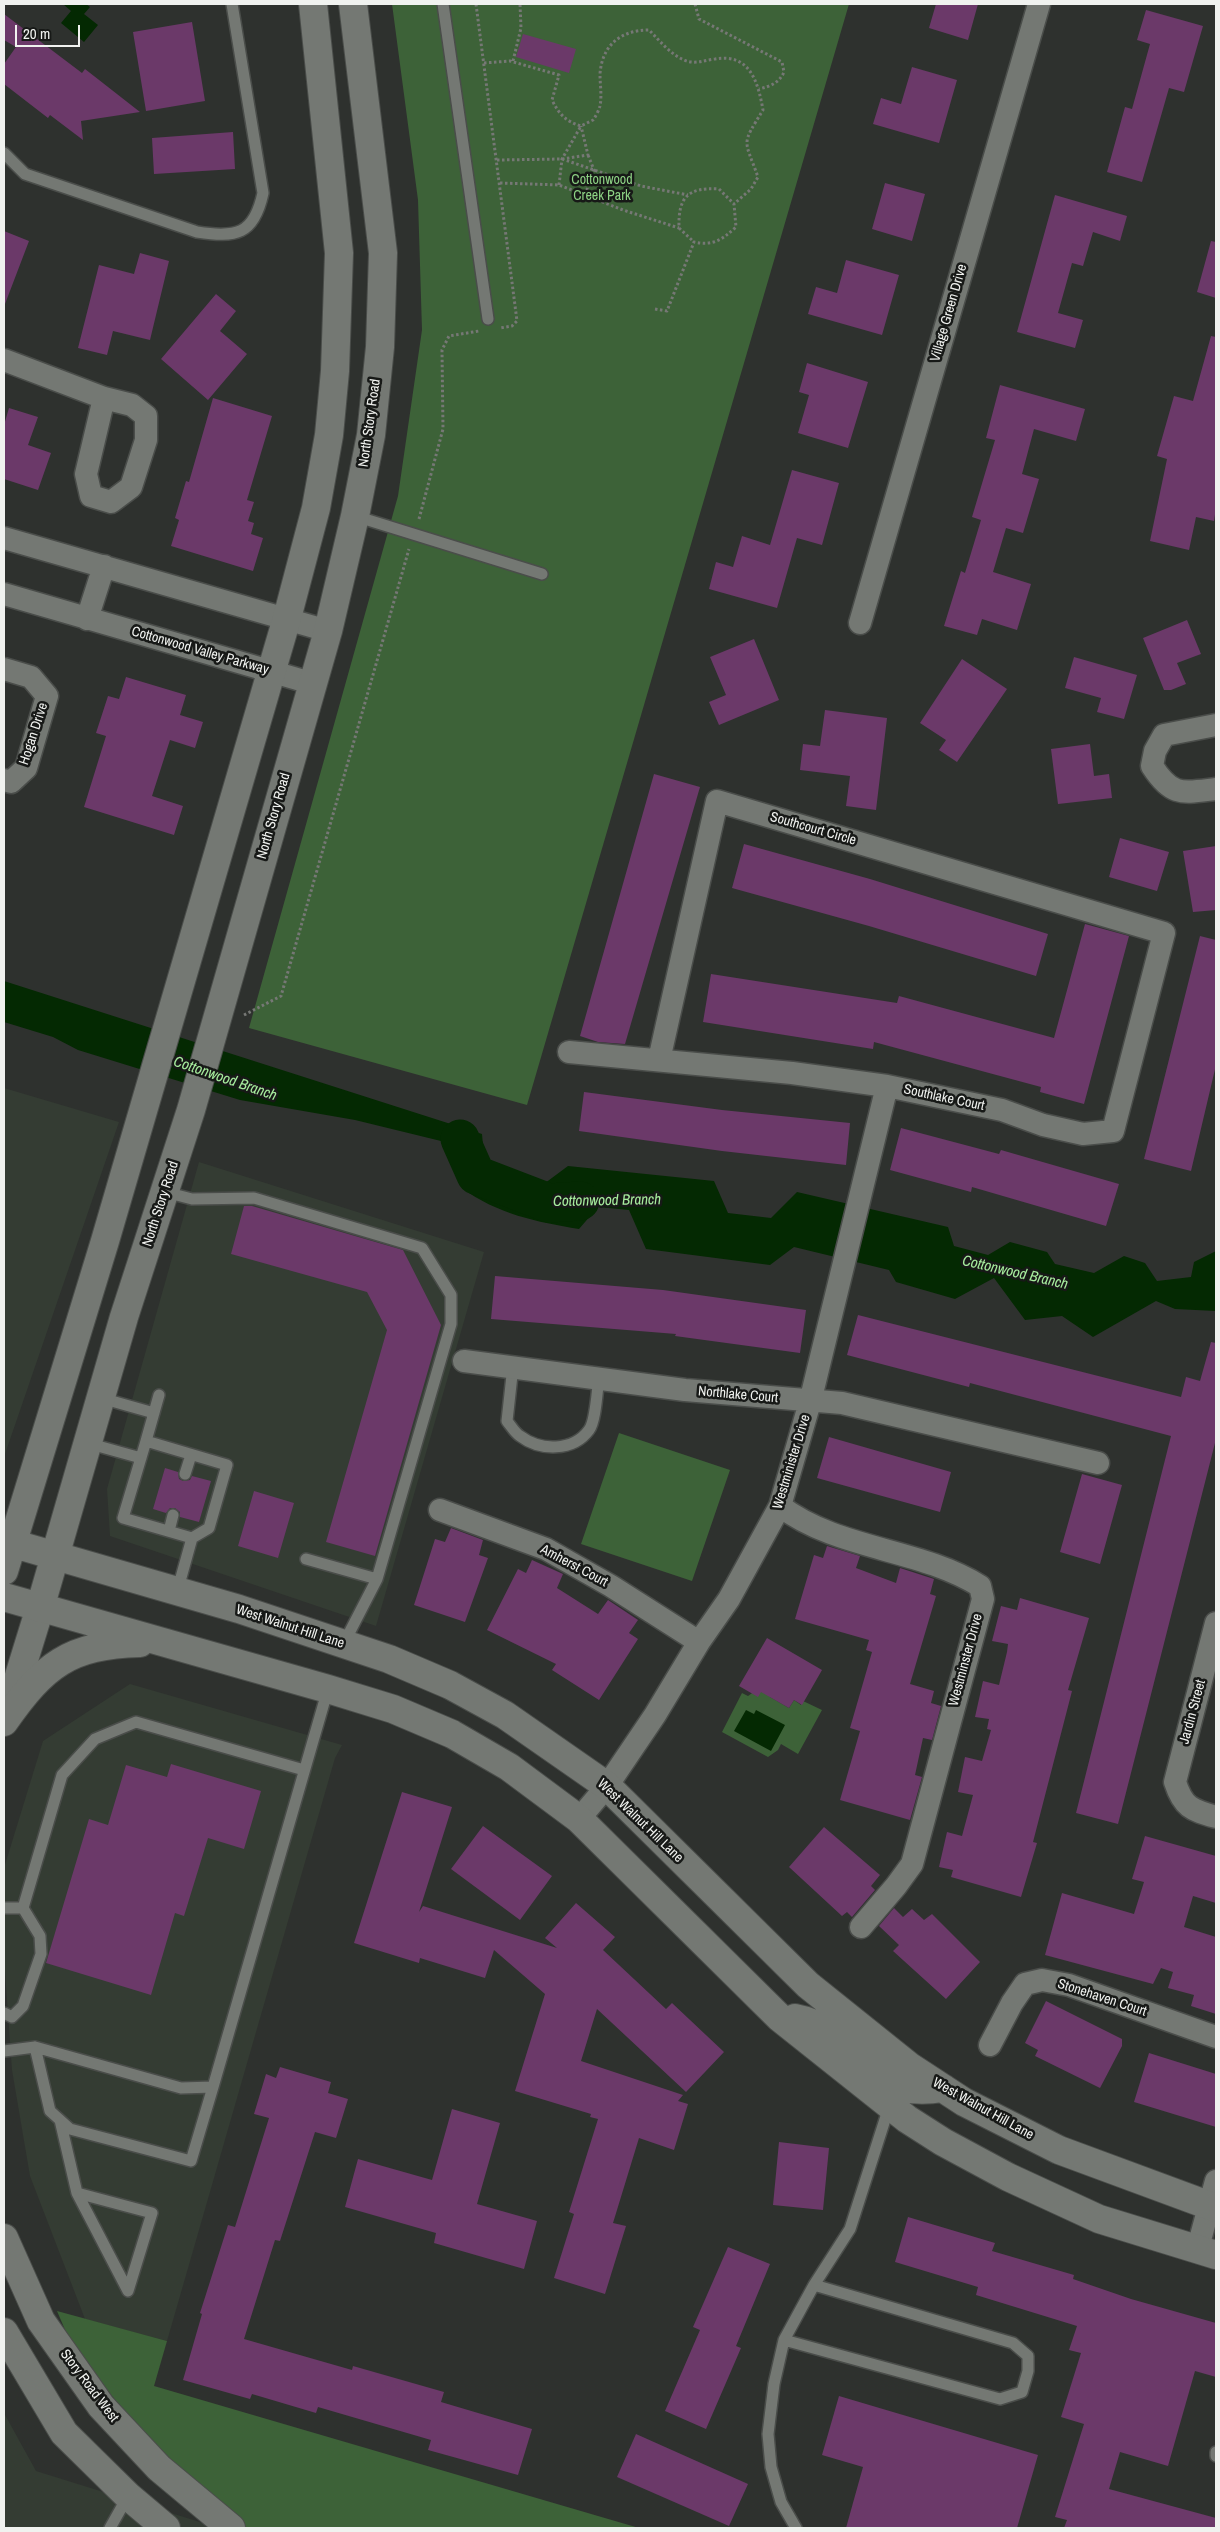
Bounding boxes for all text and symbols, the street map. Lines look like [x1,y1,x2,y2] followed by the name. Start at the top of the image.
[18,15,82,47] scale bar
[23,23,50,44] text: 20 m
[571,172,633,204] park label: Cottonwood Creek Park
[927,262,971,364] street label: Village Green Drive
[356,378,384,468] street label: North Story Road
[129,623,271,679] street label: Cottonwood Valley Parkway
[16,701,52,767] street label: Hogan Drive
[254,771,294,861] street label: North Story Road
[768,809,858,849] street label: Southcourt Circle
[171,1053,279,1105] water label: Cottonwood Branch
[902,1081,986,1115] street label: Southlake Court
[139,1159,183,1249] street label: North Story Road
[553,1191,661,1211] water label: Cottonwood Branch
[960,1252,1070,1294] water label: Cottonwood Branch
[697,1383,779,1407] street label: Northlake Court
[770,1413,814,1511] street label: Westminister Drive
[537,1541,611,1591] street label: Amherst Court
[234,1602,346,1652] street label: West Walnut Hill Lane
[946,1612,986,1708] street label: Westminster Drive
[1176,1678,1210,1746] street label: Jardin Street
[594,1776,686,1866] street label: West Walnut Hill Lane
[1055,1976,1149,2020] street label: Stonehaven Court
[930,2074,1036,2144] street label: West Walnut Hill Lane
[56,2346,122,2426] street label: Story Road West

